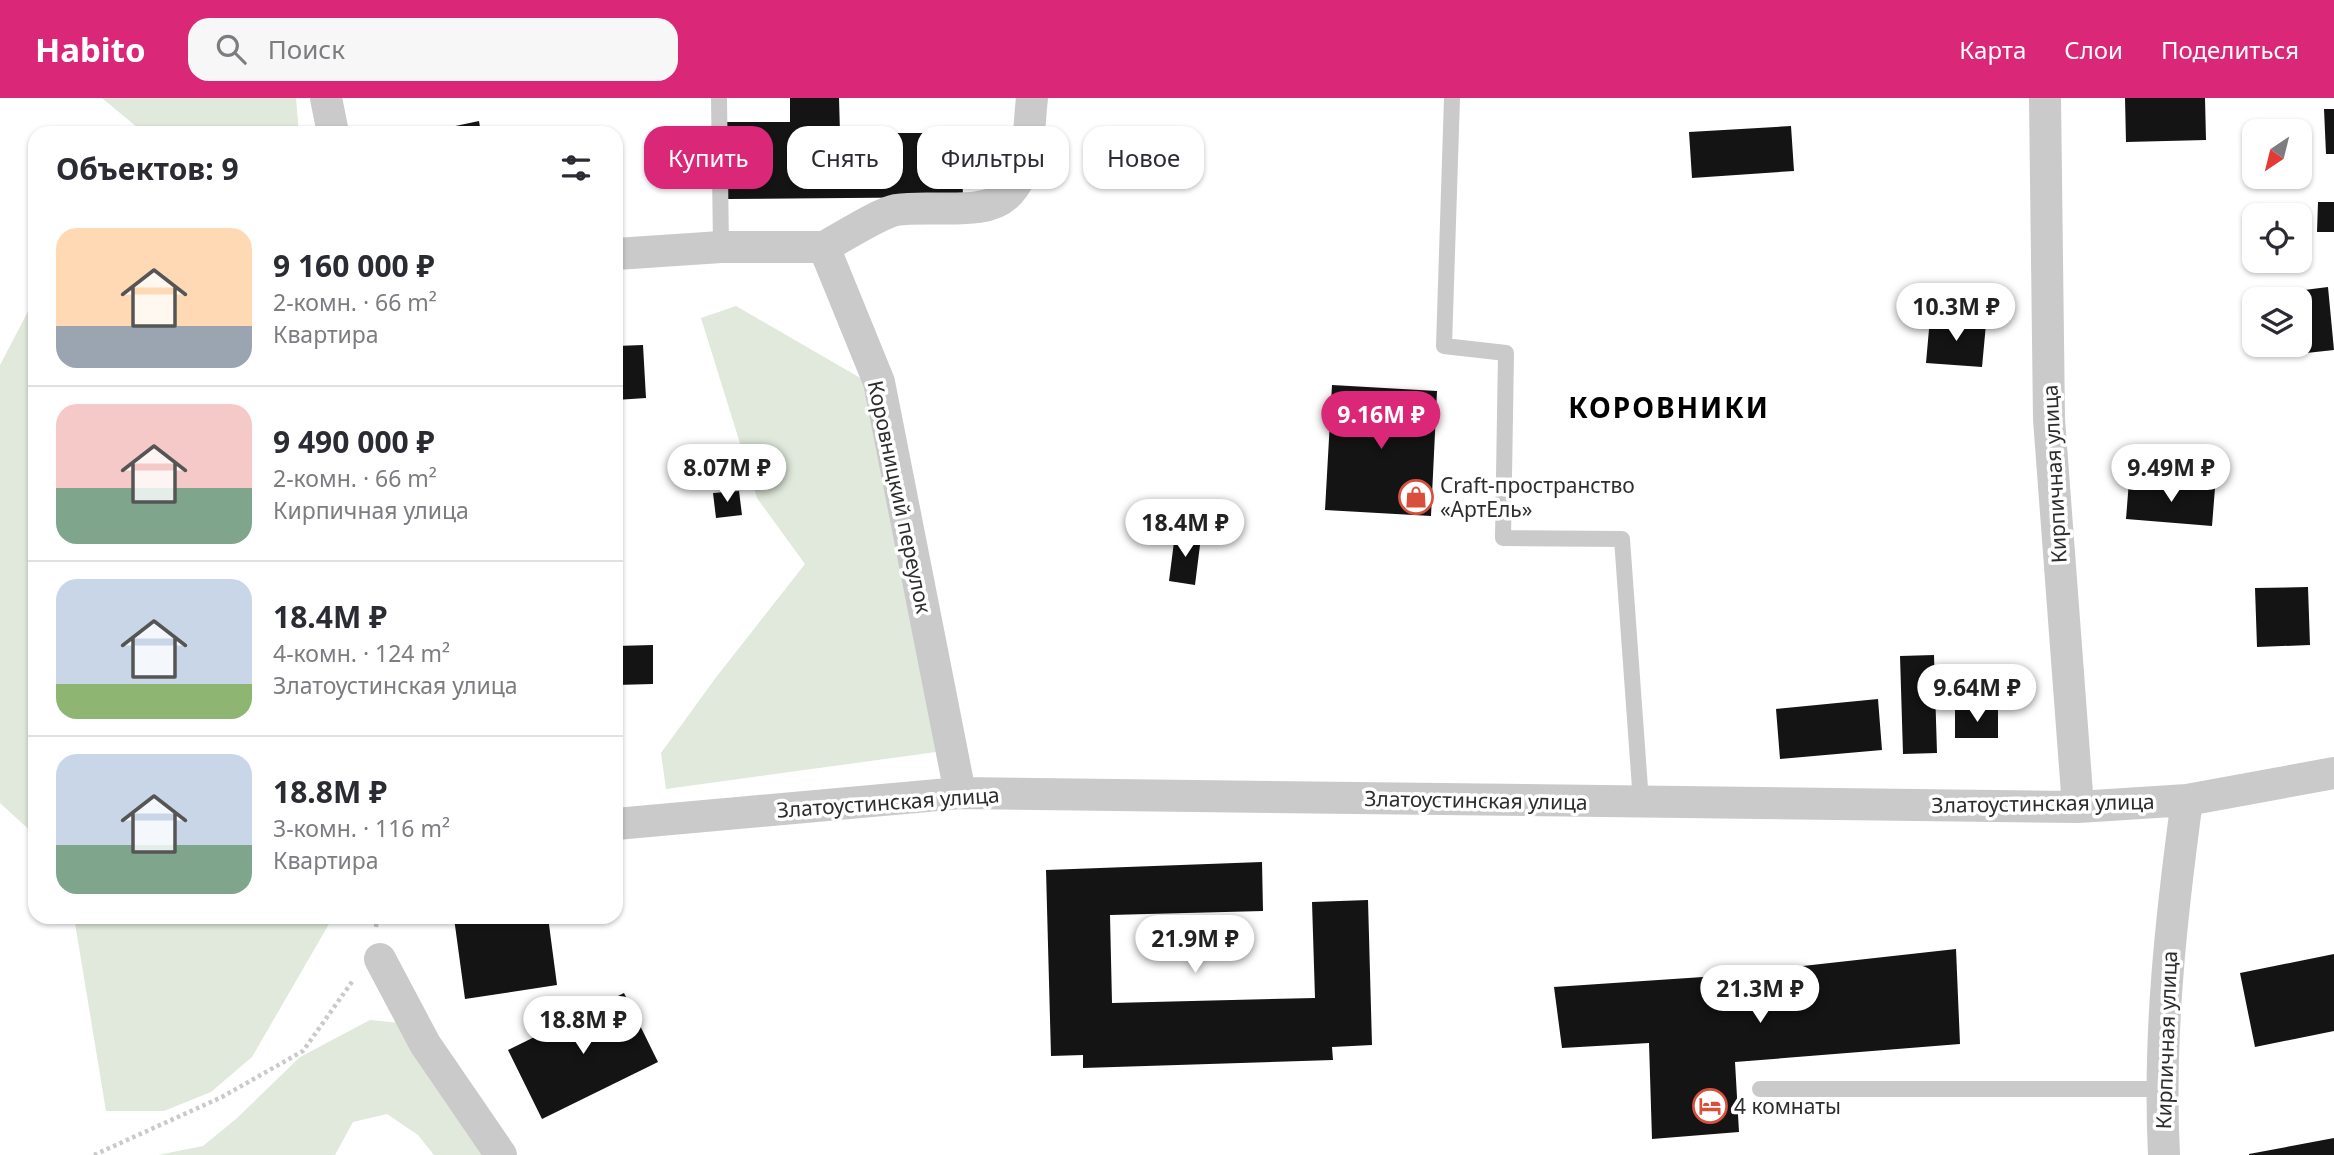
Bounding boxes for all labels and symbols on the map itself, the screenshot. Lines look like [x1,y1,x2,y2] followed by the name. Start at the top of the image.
[2242,119,2312,189] north arrow
[1891,284,2021,343] pin: 10.3M ₽
[862,378,938,616] street label: Коровницкий переулок
[2035,384,2073,564] street label: Кирпичная улица
[1568,388,1770,426] district label: КОРОВНИКИ
[1316,392,1446,451] pin: 9.16M ₽
[662,444,792,504] pin: 8.07M ₽
[2106,444,2236,504] pin: 9.49M ₽
[1440,471,1635,523] place label: Craft-пространство «АртЕль»
[1397,478,1435,516] shop icon: Craft-пространство «АртЕль»
[1120,500,1250,559] pin: 18.4M ₽
[1912,664,2042,724] pin: 9.64M ₽
[776,780,1000,824] street label: Златоустинская улица
[1364,784,1588,816] street label: Златоустинская улица
[1931,787,2155,819] street label: Златоустинская улица
[1130,916,1260,975] pin: 21.9M ₽
[2149,950,2183,1130] street label: Кирпичная улица
[1695,965,1825,1025] pin: 21.3M ₽
[518,996,648,1056] pin: 18.8M ₽
[1691,1087,1729,1125] hotel icon: 4 комнаты
[1734,1092,1841,1120] place label: 4 комнаты

